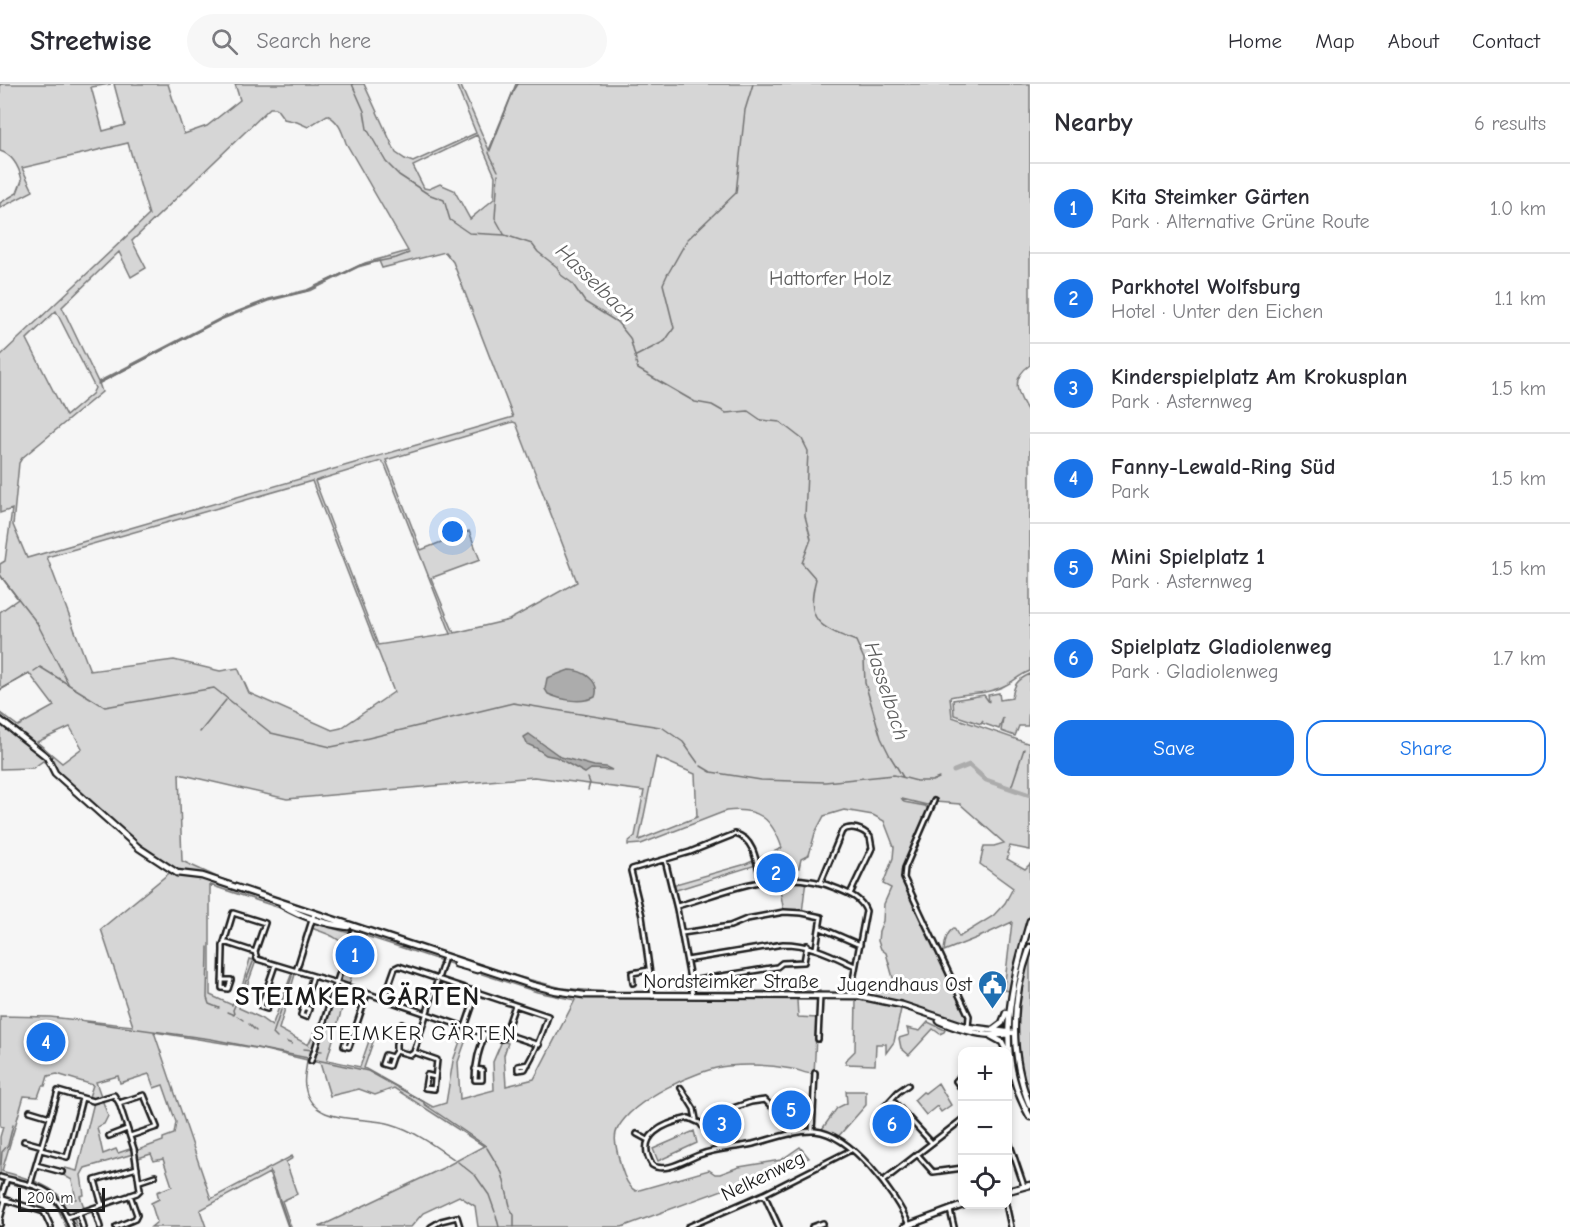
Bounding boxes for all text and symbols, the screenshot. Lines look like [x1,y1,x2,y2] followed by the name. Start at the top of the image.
[187,14,607,68] search box
[30,25,151,57] text: Streetwise
[208,25,241,58] icon: search
[256,28,371,54] text: Search here
[1228,29,1282,53] text: Home
[1315,29,1355,53] text: Map
[1388,29,1439,53] text: About
[1472,29,1540,53] text: Contact
[1054,108,1133,138] text: Nearby
[1474,112,1546,135] text: 6 results
[1111,184,1310,210] text: Kita Steimker Gärten
[1070,197,1077,220] text: 1
[1490,197,1546,220] text: 1.0 km
[1111,210,1369,233] text: Park · Alternative Grüne Route
[551,239,641,327] water label: Hasselbach
[769,267,891,290] park label: Hattorfer Holz
[1111,274,1301,300] text: Parkhotel Wolfsburg
[1069,287,1078,310] text: 2
[1494,287,1546,310] text: 1.1 km
[1111,300,1323,323] text: Hotel · Unter den Eichen
[1111,364,1407,390] text: Kinderspielplatz Am Krokusplan
[1069,377,1078,400] text: 3
[1491,377,1546,400] text: 1.5 km
[1111,390,1253,413] text: Park · Asternweg
[1111,454,1335,480] text: Fanny-Lewald-Ring Süd
[1069,467,1078,490] text: 4
[1491,467,1546,490] text: 1.5 km
[1111,480,1149,503] text: Park
[438,517,467,546] your location
[1111,544,1265,570] text: Mini Spielplatz 1
[1068,557,1079,580] text: 5
[1491,557,1546,580] text: 1.5 km
[1111,570,1253,593] text: Park · Asternweg
[1111,634,1333,660] text: Spielplatz Gladiolenweg
[860,639,914,743] water label: Hasselbach
[1068,647,1079,670] text: 6
[1493,647,1546,670] text: 1.7 km
[1111,660,1279,683] text: Park · Gladiolenweg
[1054,720,1294,776] button: Save
[1306,720,1546,776] button: Share
[756,850,796,896] pin: 2
[336,932,374,978] pin: 1
[977,968,1009,1010] public building icon: Jugendhaus Ost
[643,970,819,993] street label: Nordsteimker Straße
[837,973,973,996] place label: Jugendhaus Ost
[235,982,481,1012] district label: STEIMKER GÄRTEN
[26,1020,66,1064] pin: 4
[313,1021,517,1045] district label: STEIMKER GÄRTEN
[958,1047,1012,1209] map controls
[958,1047,1012,1101] button: +
[772,1088,810,1132] pin: 5
[958,1101,1012,1155] button: −
[702,1102,742,1146] pin: 3
[872,1102,912,1146] pin: 6
[717,1146,809,1206] street label: Nelkenweg
[958,1155,1012,1209] button: locate
[18,1185,105,1212] scale bar
[27,1189,73,1207] text: 200 m

